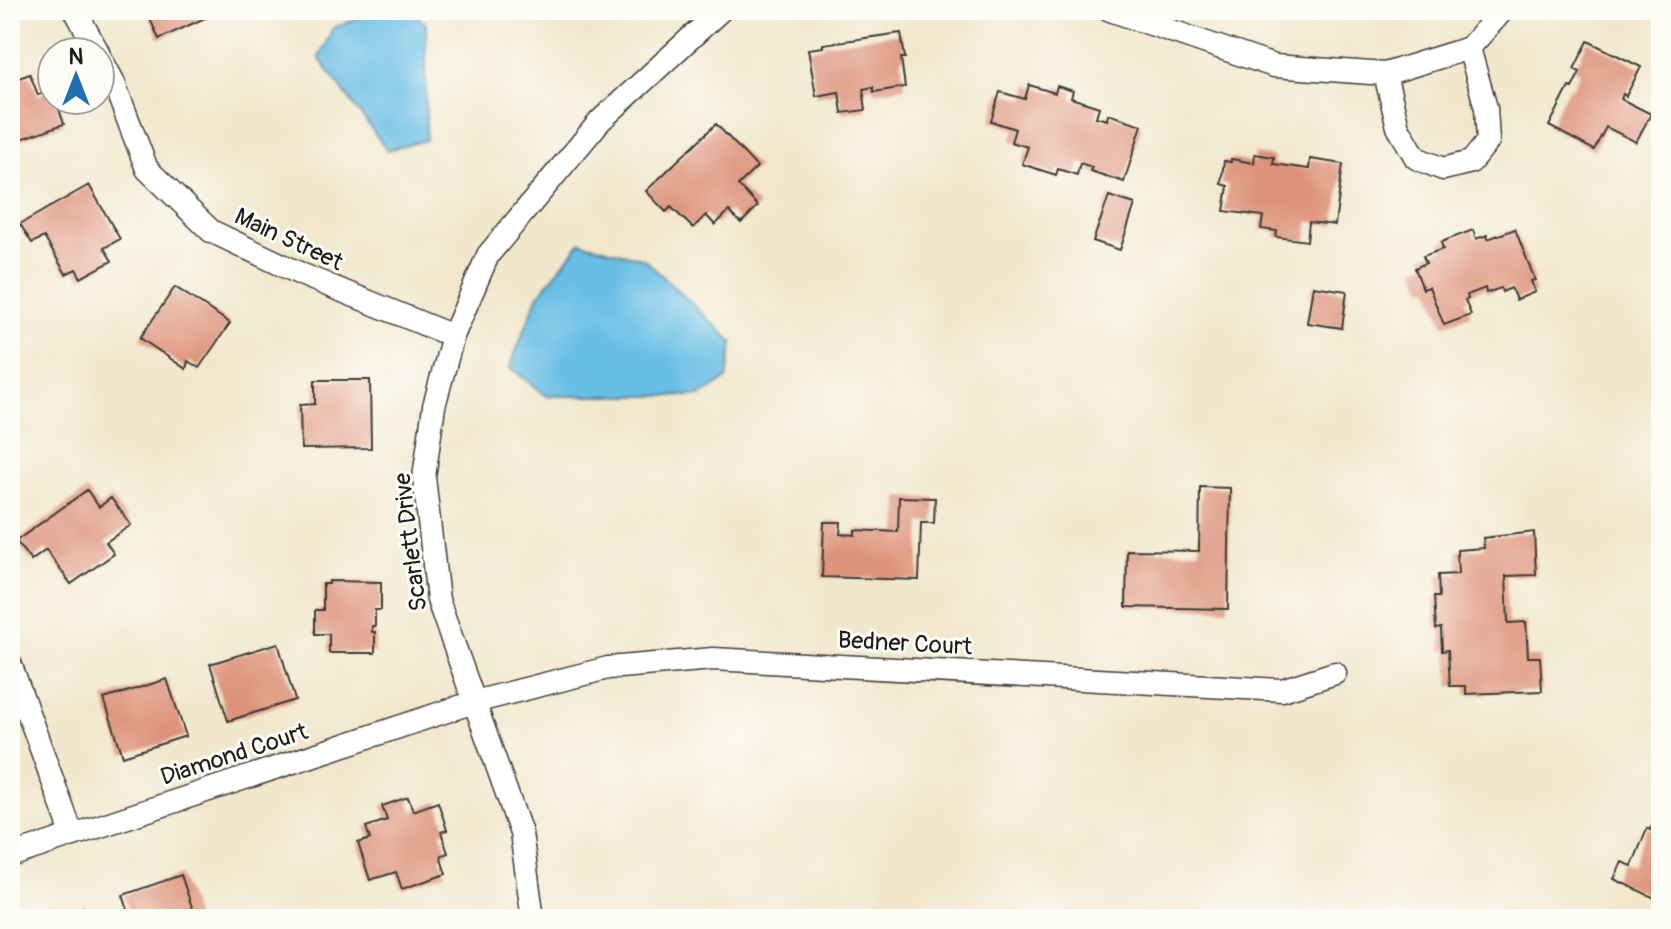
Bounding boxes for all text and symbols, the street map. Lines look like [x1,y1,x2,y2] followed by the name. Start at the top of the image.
[36,36,116,116] north arrow
[69,43,84,71] text: N
[230,202,348,277] street label: Main Street
[388,471,433,613] street label: Scarlett Drive
[837,626,973,662] street label: Bedner Court
[157,717,312,792] street label: Diamond Court

